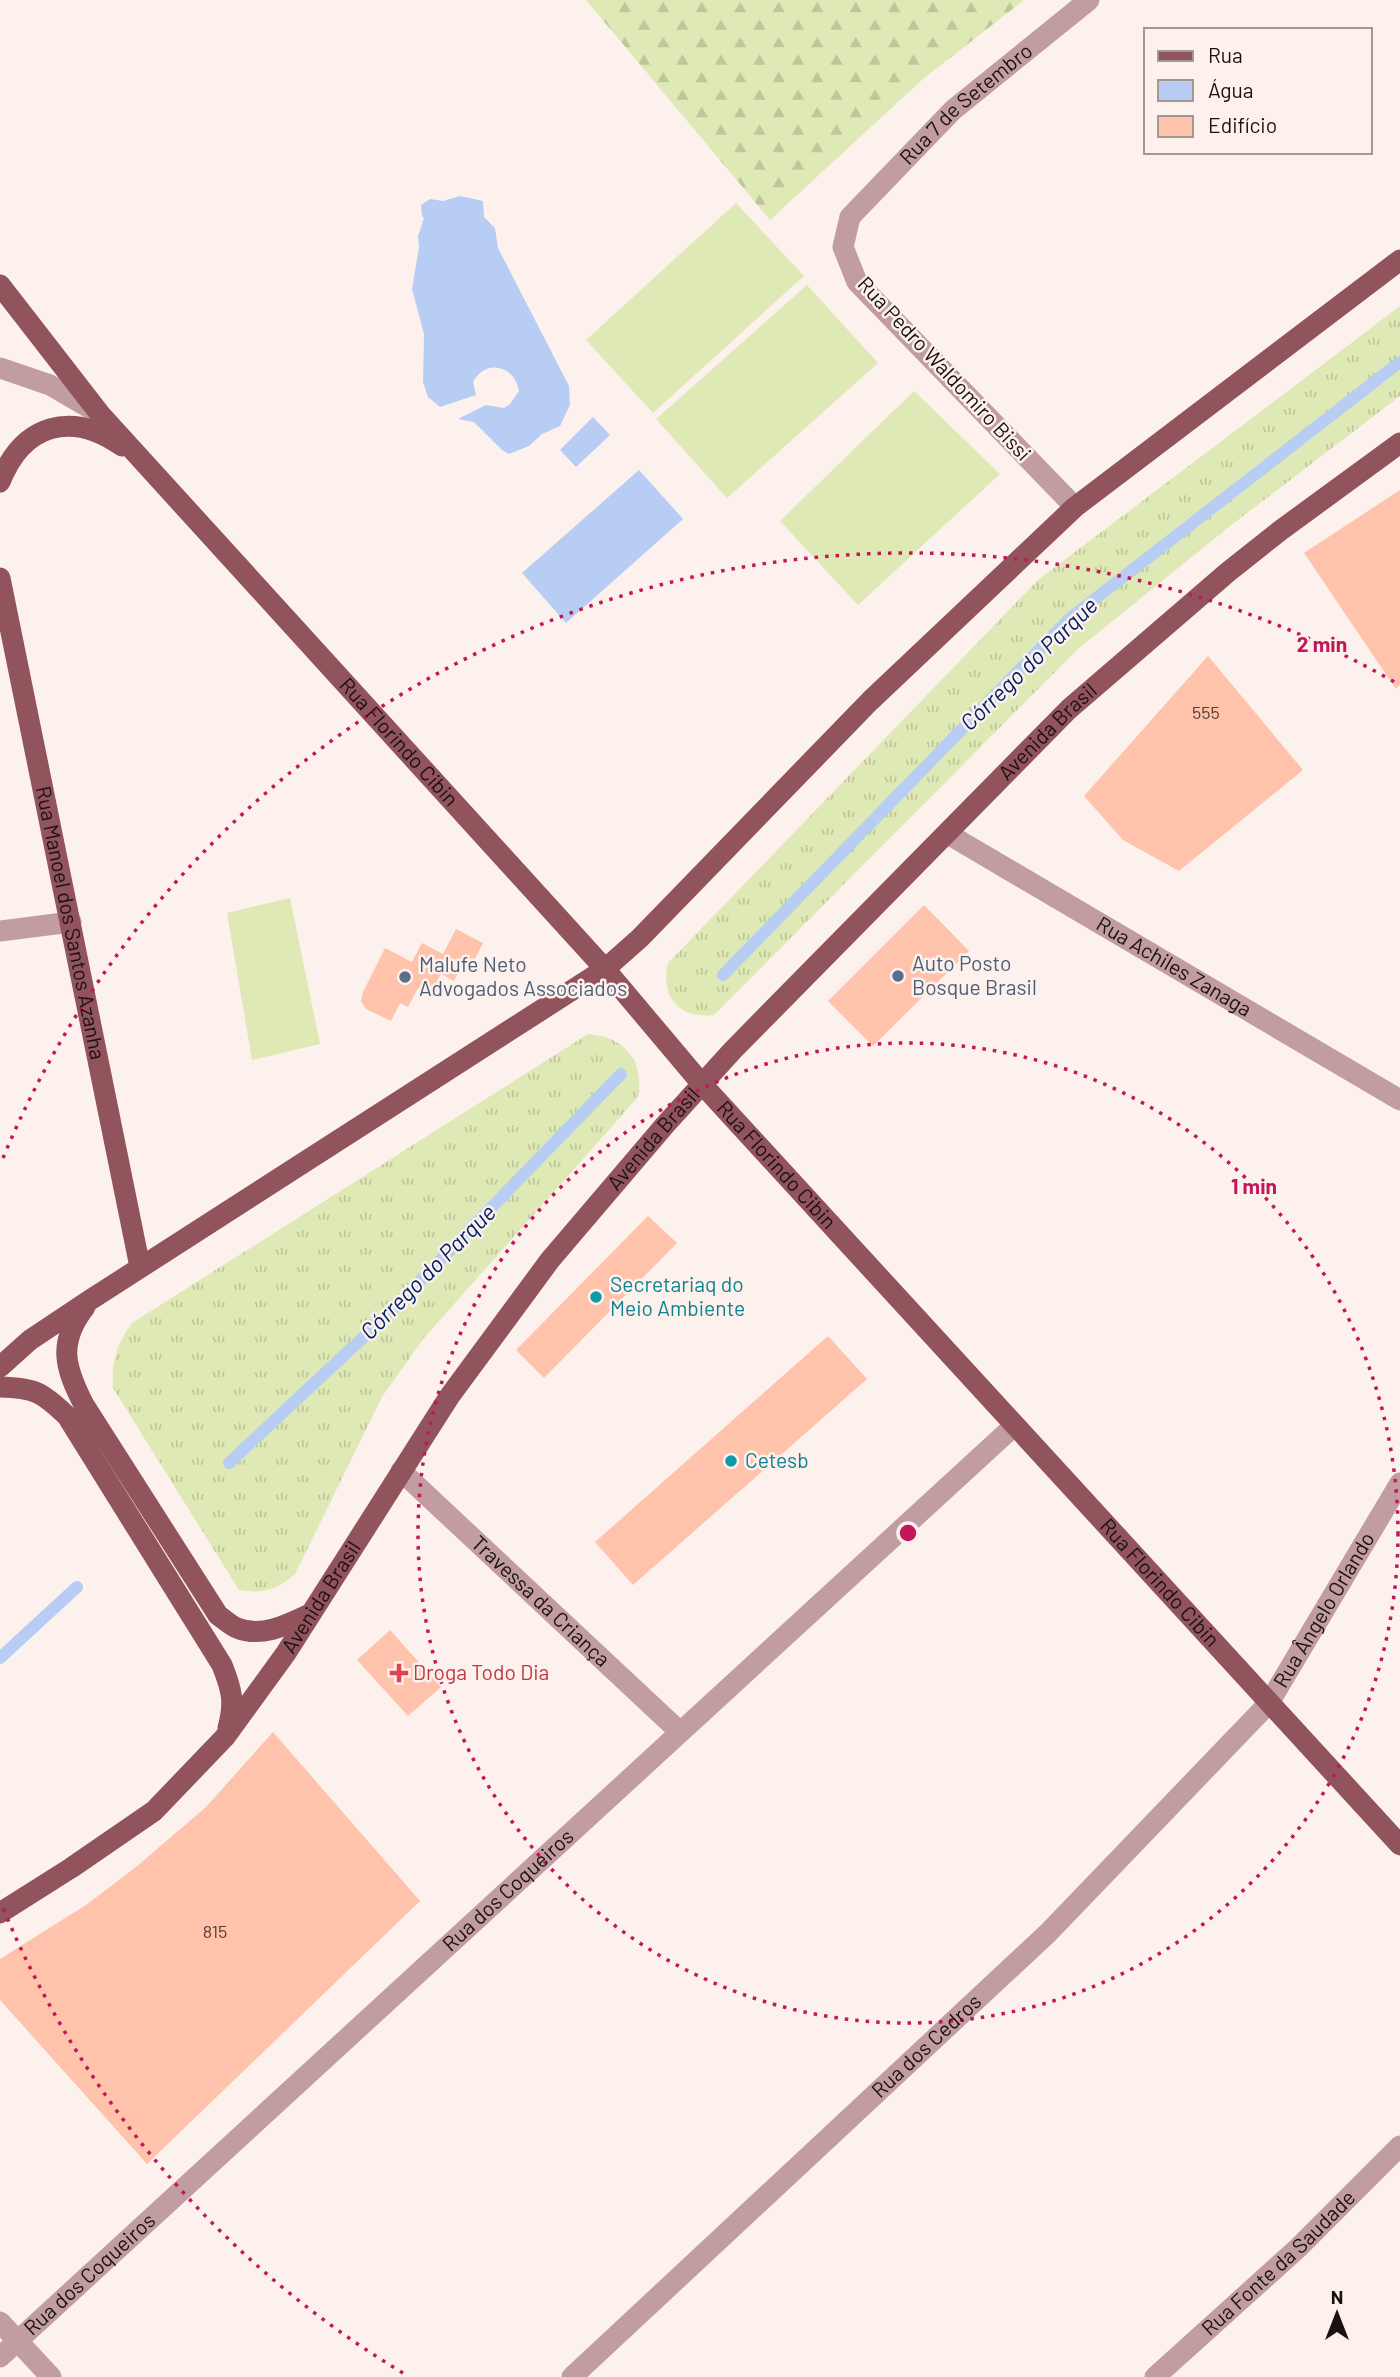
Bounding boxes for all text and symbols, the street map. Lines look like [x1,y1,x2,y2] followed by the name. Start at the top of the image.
[1144,28,1372,154] legend
[894,37,1037,169] street label: Rua 7 de Setembro
[1208,42,1243,67] text: Rua
[1208,77,1254,102] text: Água
[1208,112,1277,137] text: Edifício
[853,271,1037,465] street label: Rua Pedro Waldomiro Bissi
[954,591,1103,736] water label: Córrego do Parque
[1297,631,1347,656] text: 2 min
[335,672,465,811] street label: Rua Florindo Cibin
[992,677,1101,784] street label: Avenida Brasil
[1192,701,1220,723] house number: 555
[32,784,112,1062] street label: Rua Manoel dos Santos Azanha
[1093,910,1257,1021] street label: Rua Achiles Zanaga
[912,950,1037,999] place label: Auto Posto Bosque Brasil
[419,951,627,1000] place label: Malufe Neto Advogados Associados
[890,968,906,984] marker: Auto Posto Bosque Brasil
[397,969,413,985] marker: Malufe Neto Advogados Associados
[601,1082,704,1195] street label: Avenida Brasil
[712,1095,842,1233] street label: Rua Florindo Cibin
[1231,1173,1277,1198] text: 1 min
[354,1198,501,1345] water label: Córrego do Parque
[610,1271,745,1320] place label: Secretariaq do Meio Ambiente
[588,1289,604,1305] marker: Secretariaq do Meio Ambiente
[745,1447,809,1472] place label: Cetesb
[723,1453,739,1469] marker: Cetesb
[1096,1513,1226,1651] street label: Rua Florindo Cibin
[896,1521,920,1545] centre of rings
[1267,1527,1379,1692] street label: Rua Ângelo Orlando
[467,1530,616,1671] street label: Travessa da Criança
[275,1536,365,1657] street label: Avenida Brasil
[413,1659,549,1684] place label: Droga Todo Dia
[391,1665,407,1681] marker: Droga Todo Dia
[437,1823,578,1956] street label: Rua dos Coqueiros
[203,1920,227,1942] house number: 815
[866,1988,986,2102] street label: Rua dos Cedros
[1196,2184,1360,2340] street label: Rua Fonte da Saudade
[18,2207,160,2340] street label: Rua dos Coqueiros
[1302,2279,1372,2349] north arrow
[1331,2285,1343,2308] text: N

